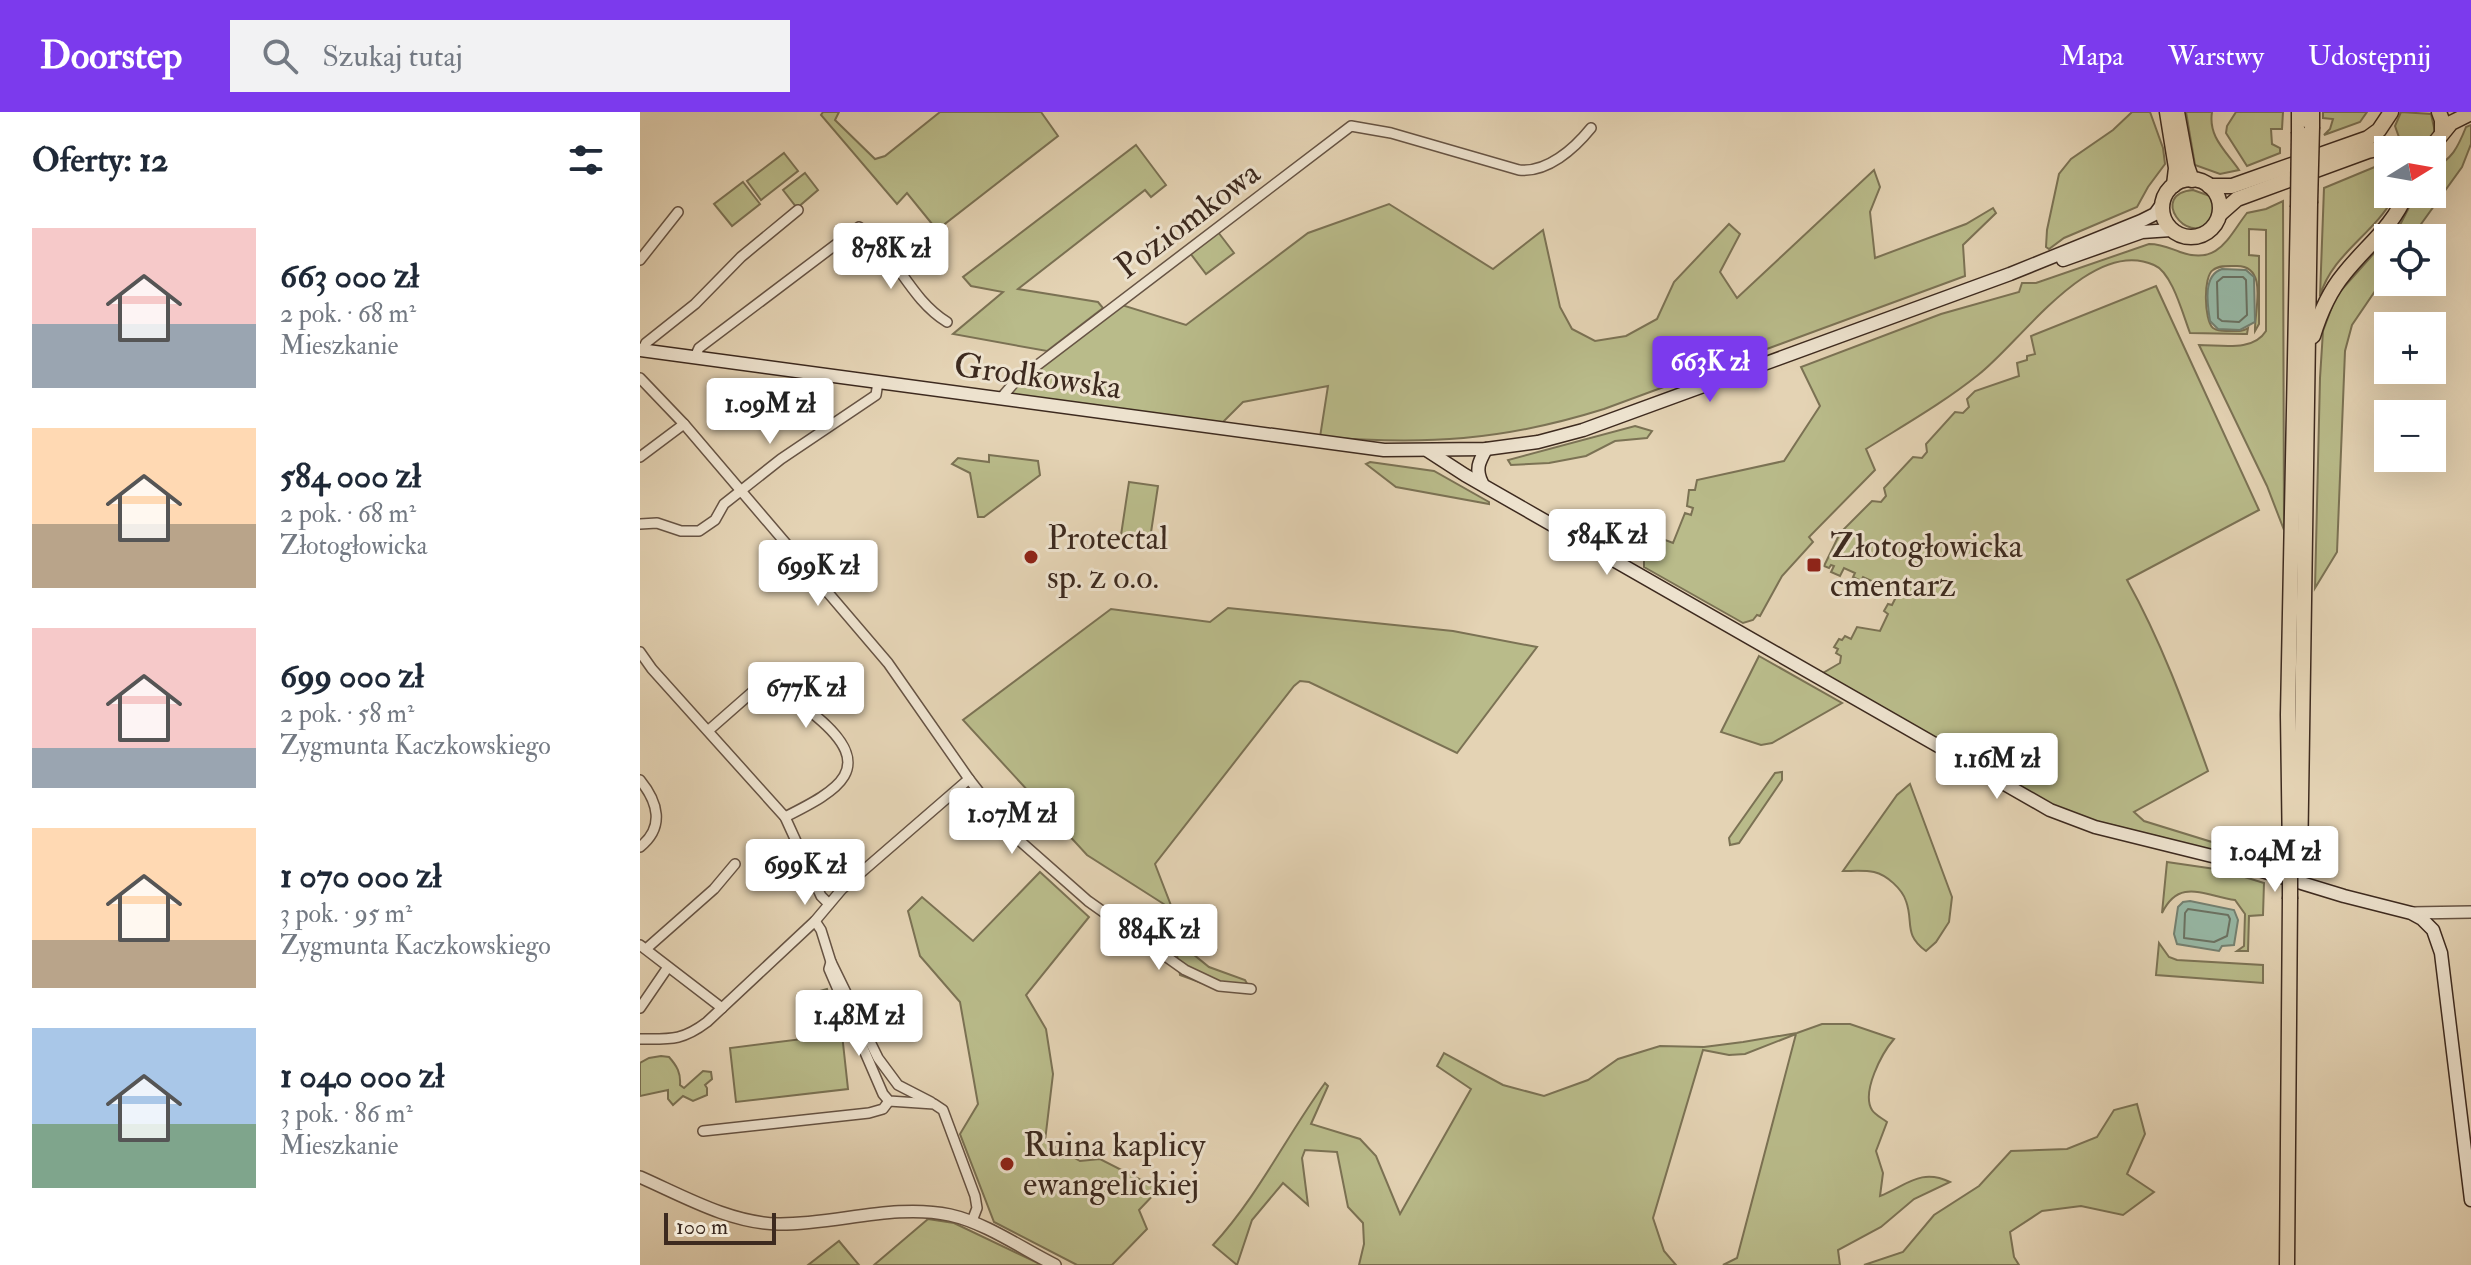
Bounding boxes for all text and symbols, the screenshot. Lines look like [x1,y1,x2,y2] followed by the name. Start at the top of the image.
[230,20,790,92] search box
[40,32,182,80] text: Doorstep
[258,34,302,78] icon: search
[322,38,463,75] text: Szukaj tutaj
[2060,39,2124,74] text: Mapa
[2168,39,2264,74] text: Warstwy
[2308,39,2431,74] text: Udostępnij
[2374,136,2446,208] north arrow
[2374,136,2446,472] map controls
[564,138,608,182] icon: filters
[32,139,168,182] text: Oferty: 12
[1107,151,1270,289] street label: Poziomkowa
[817,223,965,291] pin: 878K zł
[2374,224,2446,296] button: locate
[851,233,931,265] text: 878K zł
[280,255,419,298] text: 663 000 zł
[96,260,192,356] icon: home
[280,298,416,330] text: 2 pok. · 68 m²
[2374,312,2446,384] button: +
[280,330,398,362] text: Mieszkanie
[1636,336,1784,404] pin: 663K zł
[951,343,1125,410] street label: Grodkowska
[1670,346,1750,378] text: 663K zł
[687,378,853,446] pin: 1.09M zł
[725,388,815,420] text: 1.09M zł
[2374,400,2446,472] button: −
[280,455,421,498] text: 584 000 zł
[96,460,192,556] icon: home
[280,498,416,530] text: 2 pok. · 68 m²
[1533,509,1681,577] pin: 584K zł
[1047,517,1168,599] place label: Protectal sp. z o.o.
[1567,519,1647,551] text: 584K zł
[1830,525,2024,607] place label: Złotogłowicka cmentarz
[280,530,427,562] text: Złotogłowicka
[744,540,892,608] pin: 699K zł
[1022,548,1040,566] marker: Protectal sp. z o.o.
[777,550,859,582] text: 699K zł
[1805,556,1823,574] marker: Złotogłowicka cmentarz
[280,655,424,698] text: 699 000 zł
[96,660,192,756] icon: home
[732,662,880,730] pin: 677K zł
[766,672,846,704] text: 677K zł
[280,698,414,730] text: 2 pok. · 58 m²
[280,730,551,762] text: Zygmunta Kaczkowskiego
[1914,733,2080,801] pin: 1.16M zł
[1954,743,2040,775] text: 1.16M zł
[929,788,1095,856] pin: 1.07M zł
[967,798,1057,830] text: 1.07M zł
[2192,826,2358,894] pin: 1.04M zł
[2229,836,2321,868] text: 1.04M zł
[731,839,879,907] pin: 699K zł
[764,849,846,881] text: 699K zł
[280,855,441,898] text: 1 070 000 zł
[96,860,192,956] icon: home
[280,898,412,930] text: 3 pok. · 95 m²
[1085,904,1233,972] pin: 884K zł
[1118,914,1200,946] text: 884K zł
[280,930,551,962] text: Zygmunta Kaczkowskiego
[776,990,942,1058] pin: 1.48M zł
[814,1000,904,1032] text: 1.48M zł
[280,1055,444,1098] text: 1 040 000 zł
[96,1060,192,1156] icon: home
[280,1098,413,1130] text: 3 pok. · 86 m²
[1023,1124,1207,1206] place label: Ruina kaplicy ewangelickiej
[280,1130,398,1162] text: Mieszkanie
[998,1155,1016,1173] marker: Ruina kaplicy ewangelickiej
[664,1209,776,1245] scale bar
[676,1213,728,1241] text: 100 m

